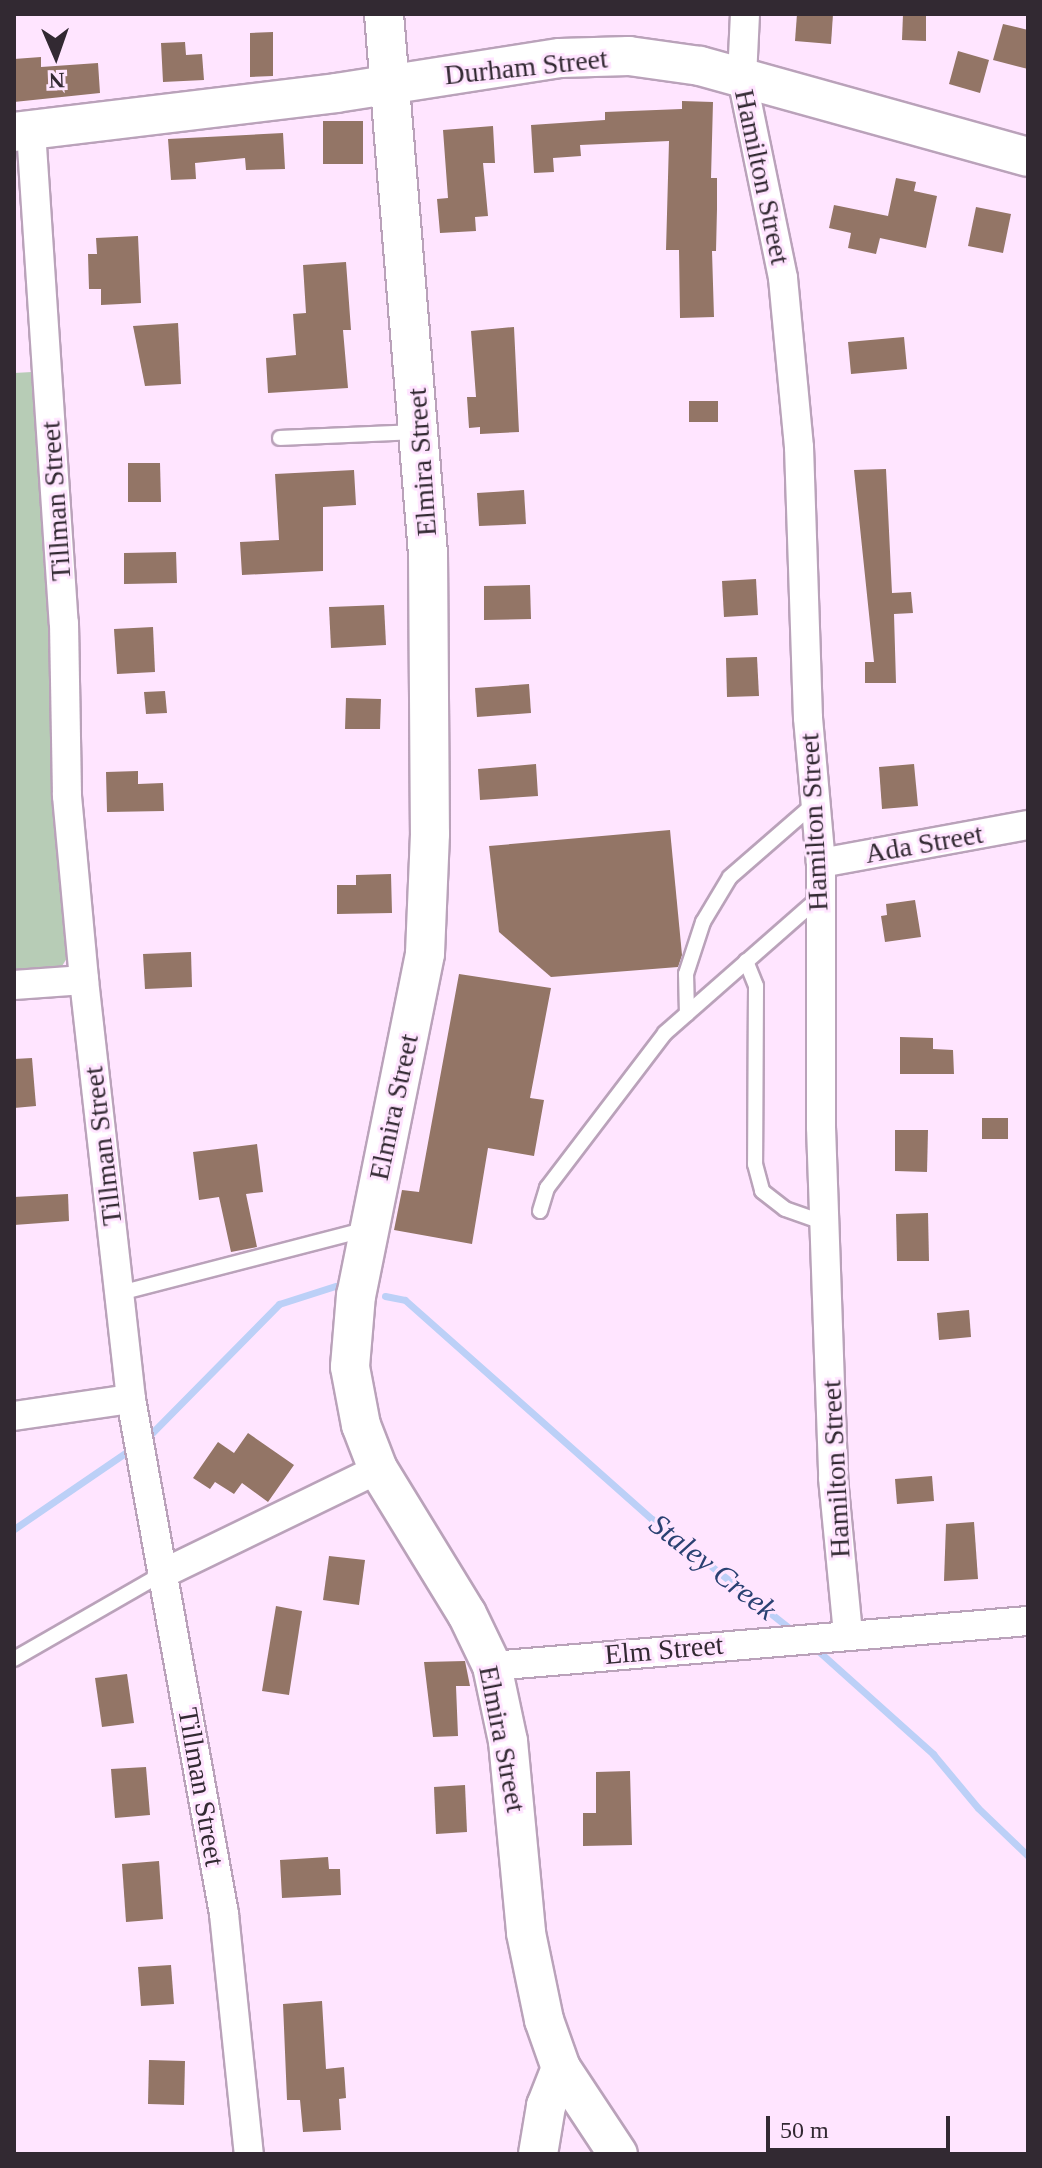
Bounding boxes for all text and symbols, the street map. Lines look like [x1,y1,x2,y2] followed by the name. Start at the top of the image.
[16,16,96,96] north arrow
[443,42,609,92] street label: Durham Street
[48,68,65,93] text: N
[727,86,797,268] street label: Hamilton Street
[400,387,444,537] street label: Elmira Street
[34,420,78,582] street label: Tillman Street
[793,732,835,912] street label: Hamilton Street
[863,817,985,871] street label: Ada Street
[362,1031,426,1183] street label: Elmira Street
[77,1065,129,1227] street label: Tillman Street
[815,1379,857,1559] street label: Hamilton Street
[642,1506,784,1628] water label: Staley Creek
[603,1628,725,1672] street label: Elm Street
[471,1663,533,1815] street label: Elmira Street
[171,1705,231,1869] street label: Tillman Street
[770,2100,954,2150] scale bar
[780,2117,829,2143] text: 50 m

